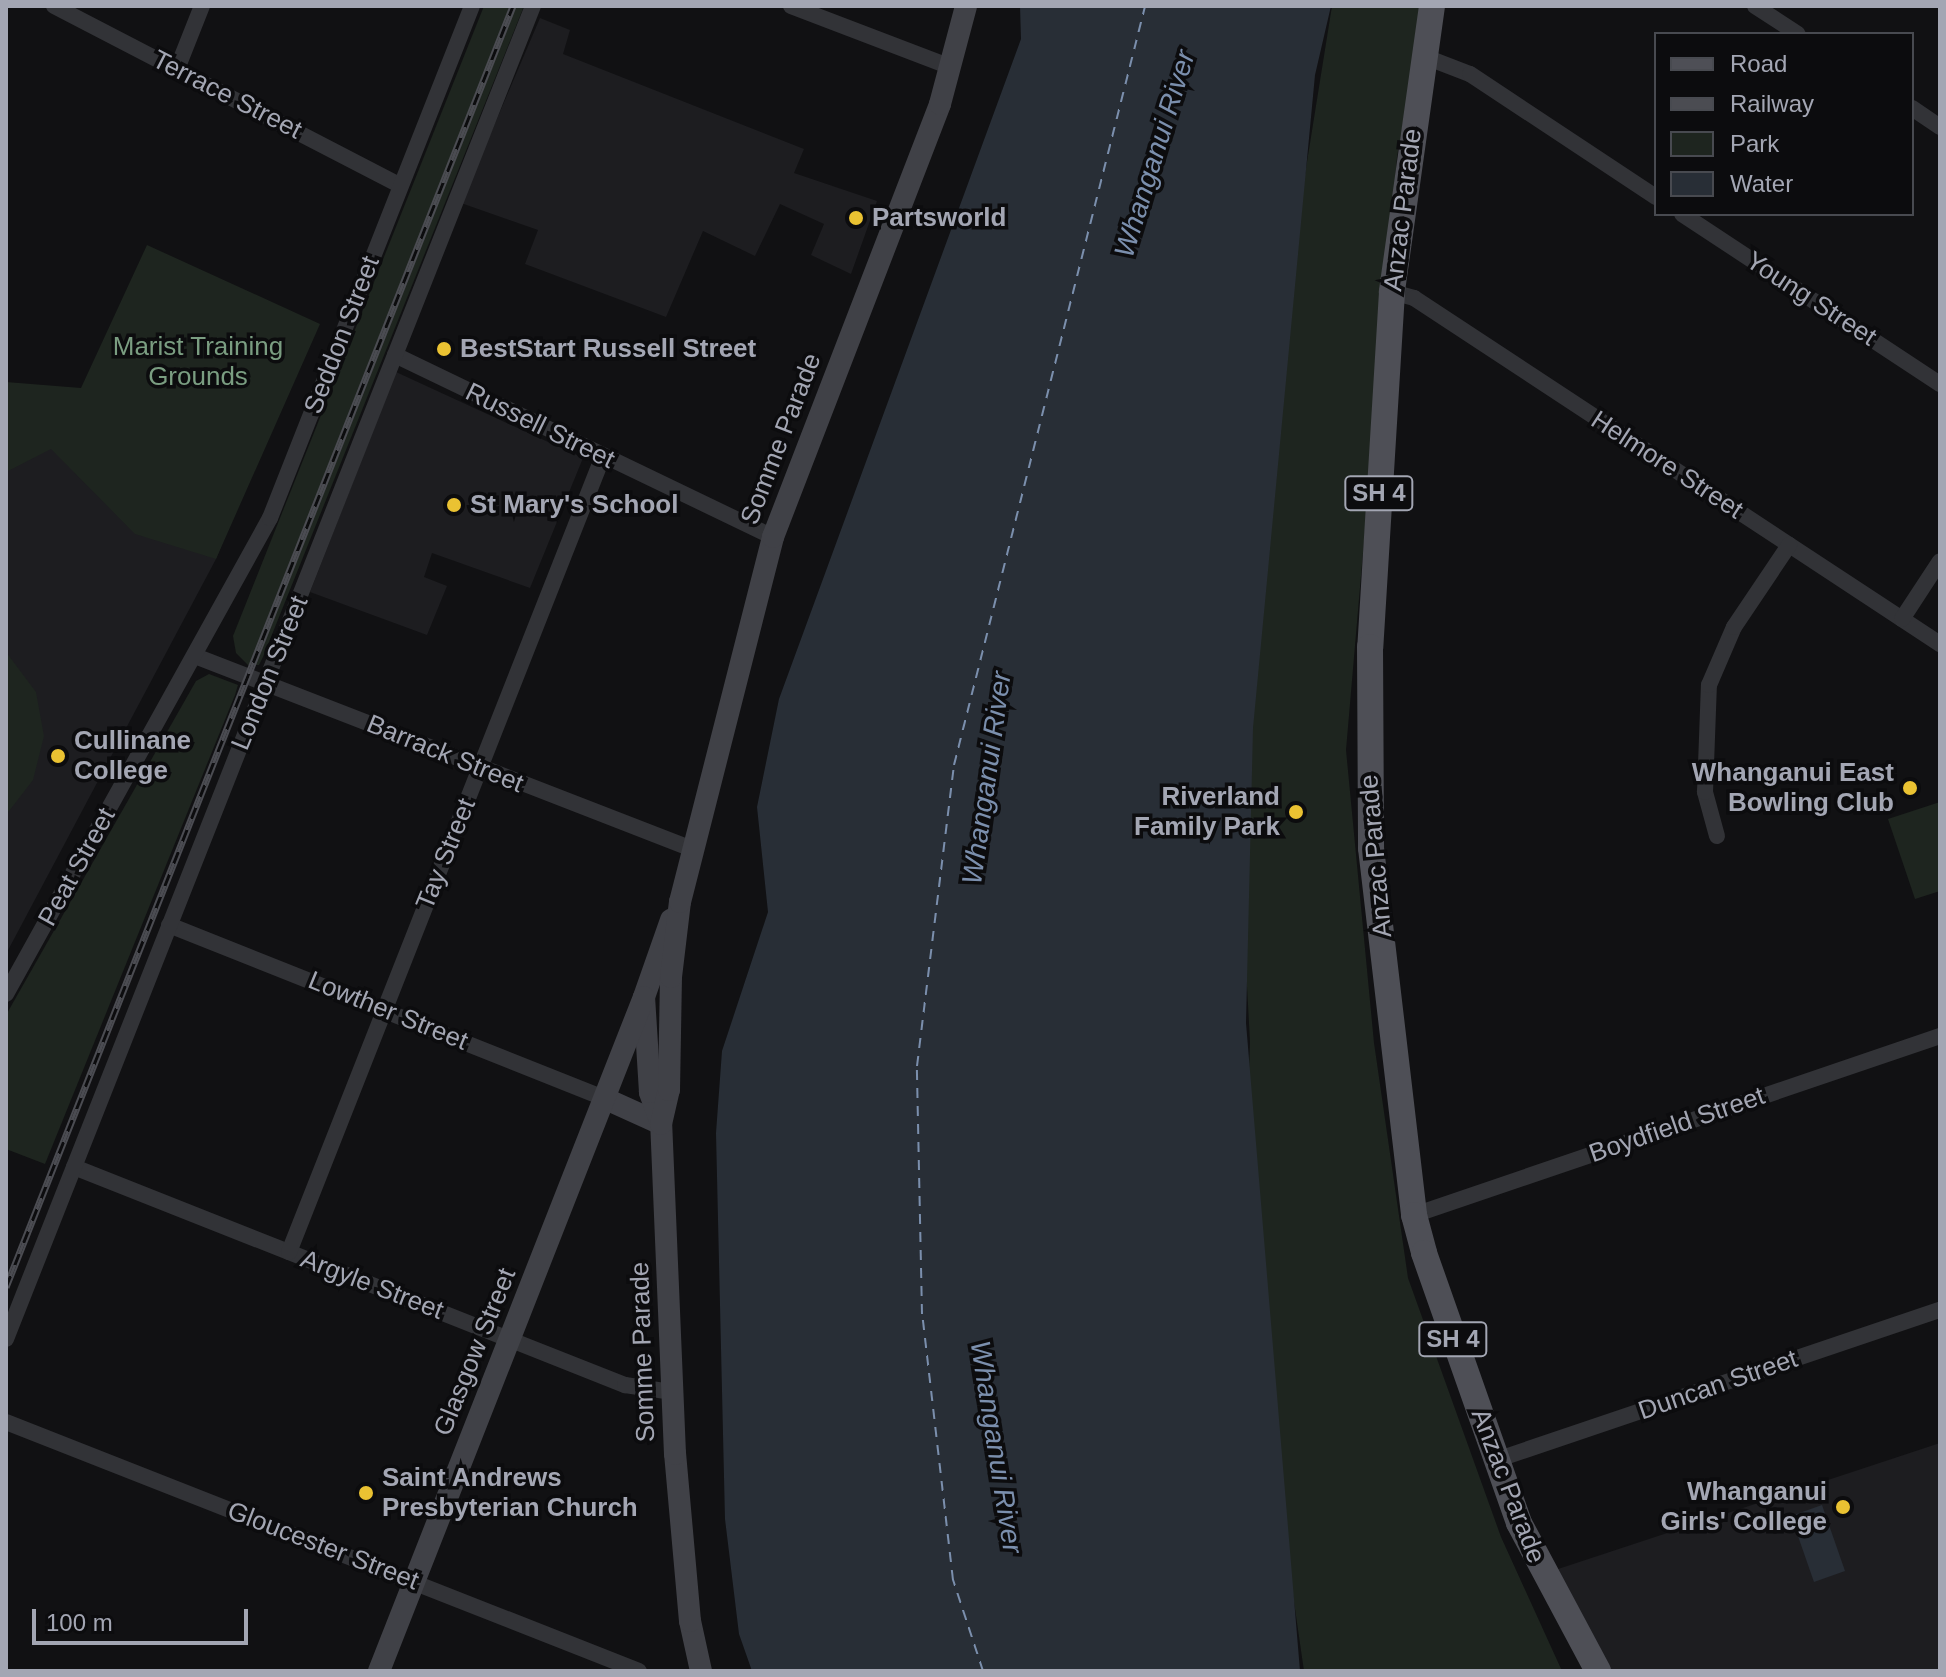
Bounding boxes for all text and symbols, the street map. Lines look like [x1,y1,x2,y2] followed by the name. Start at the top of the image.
[1654,32,1914,216] legend
[147,44,307,146] street label: Terrace Street
[1108,46,1202,262] water label: Whanganui River
[1730,50,1787,77] text: Road
[1730,90,1814,117] text: Railway
[1378,127,1428,293] street label: Anzac Parade
[1730,130,1779,157] text: Park
[1730,170,1793,197] text: Water
[872,202,1006,234] place label: Partsworld
[847,209,865,227] marker: Partsworld
[1740,245,1882,353] street label: Young Street
[298,252,386,418] street label: Seddon Street
[113,331,283,392] park label: Marist Training Grounds
[460,333,756,365] place label: BestStart Russell Street
[435,340,453,358] marker: BestStart Russell Street
[734,349,828,529] street label: Somme Parade
[460,377,620,475] street label: Russell Street
[1585,404,1749,526] street label: Helmore Street
[1343,473,1415,513] road number: SH 4
[470,489,678,521] place label: St Mary's School
[445,496,463,514] marker: St Mary's School
[225,591,315,755] street label: London Street
[955,669,1019,887] water label: Whanganui River
[362,708,528,800] street label: Barrack Street
[74,725,191,786] place label: Cullinane College
[49,747,67,765] marker: Cullinane College
[1692,757,1894,818] place label: Whanganui East Bowling Club
[1353,773,1399,939] street label: Anzac Parade
[1901,779,1919,797] marker: Whanganui East Bowling Club
[1134,781,1280,842] place label: Riverland Family Park
[410,794,482,914] street label: Tay Street
[32,803,122,931] street label: Peat Street
[1287,803,1305,821] marker: Riverland Family Park
[304,965,472,1057] street label: Lowther Street
[1585,1080,1769,1170] street label: Boydfield Street
[296,1244,448,1326] street label: Argyle Street
[624,1261,662,1443] street label: Somme Parade
[427,1264,523,1440] street label: Glasgow Street
[1417,1319,1489,1359] road number: SH 4
[963,1338,1029,1556] water label: Whanganui River
[1634,1343,1802,1427] street label: Duncan Street
[1464,1404,1552,1568] street label: Anzac Parade
[382,1462,638,1524] place label: Saint Andrews Presbyterian Church
[1660,1476,1827,1538] place label: Whanganui Girls' College
[357,1484,375,1502] marker: Saint Andrews Presbyterian Church
[223,1495,423,1597] street label: Gloucester Street
[1834,1498,1852,1516] marker: Whanganui Girls' College
[36,1593,252,1643] scale bar
[46,1609,113,1636] text: 100 m

